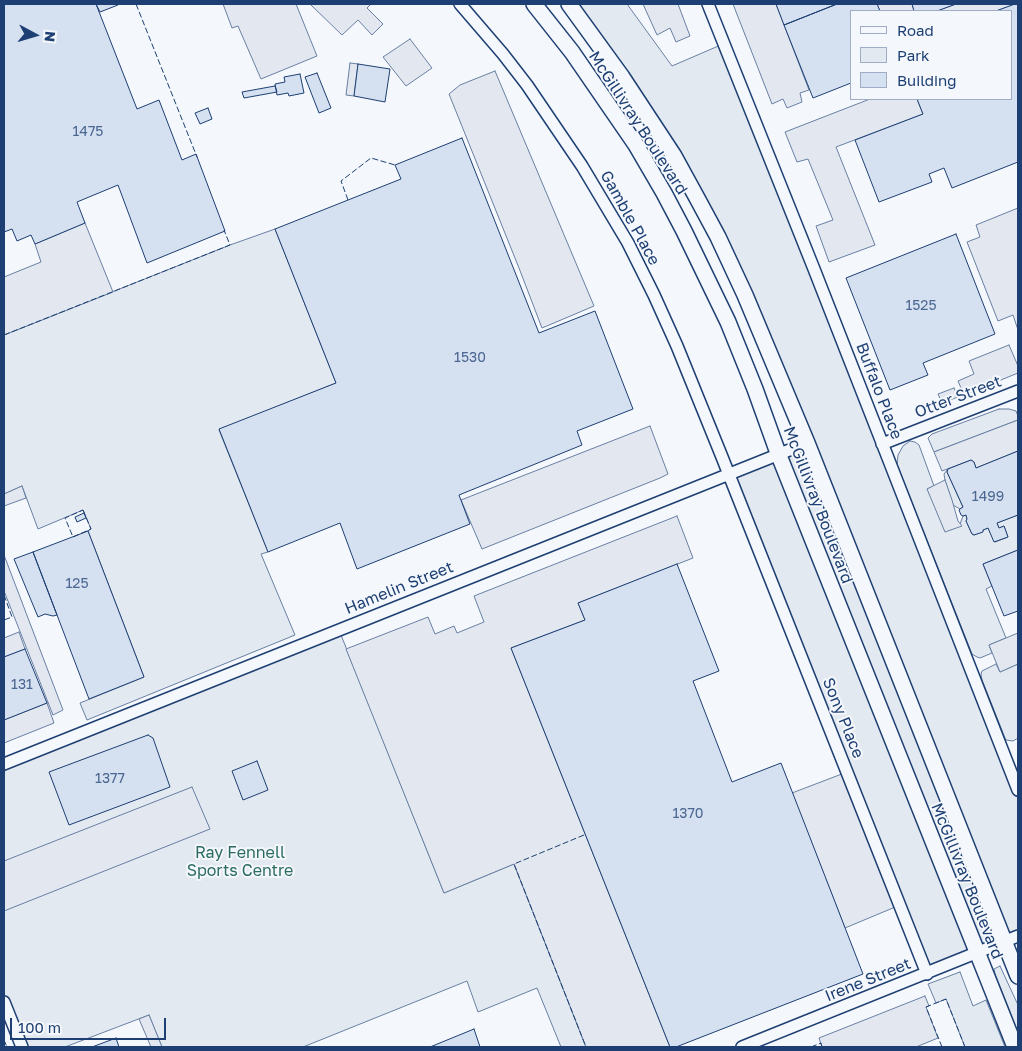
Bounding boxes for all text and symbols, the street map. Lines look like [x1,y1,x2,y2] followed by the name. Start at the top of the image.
[10,10,60,60] north arrow
[850,10,1012,100] legend
[897,21,934,39] text: Road
[41,30,59,43] text: N
[897,46,929,64] text: Park
[585,48,691,198] street label: McGillivray Boulevard
[897,71,957,89] text: Building
[73,124,103,140] house number: 1475
[596,167,664,269] street label: Gamble Place
[905,298,937,314] house number: 1525
[852,340,906,442] street label: Buffalo Place
[454,350,486,366] house number: 1530
[912,372,1004,422] street label: Otter Street
[779,424,857,586] street label: McGillivray Boulevard
[972,489,1004,505] house number: 1499
[342,558,456,618] street label: Hamelin Street
[65,576,89,592] house number: 125
[818,675,868,761] street label: Sony Place
[11,677,33,693] house number: 131
[95,771,125,787] house number: 1377
[927,800,1007,962] street label: McGillivray Boulevard
[672,806,704,822] house number: 1370
[187,843,293,881] park label: Ray Fennell Sports Centre
[822,954,914,1006] street label: Irene Street
[12,1008,169,1040] scale bar
[18,1018,61,1036] text: 100 m

